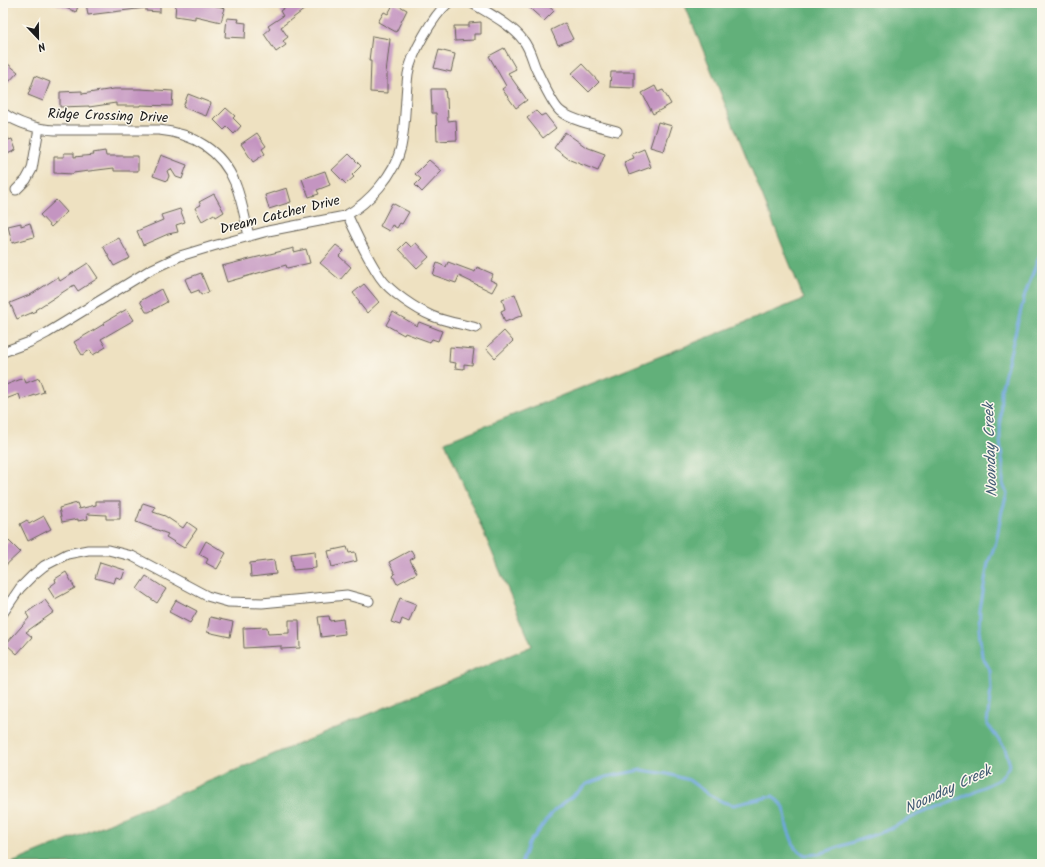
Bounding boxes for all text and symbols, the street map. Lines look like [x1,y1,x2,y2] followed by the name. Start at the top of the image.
[18,18,58,58] north arrow
[35,37,48,56] text: N
[47,103,169,129] street label: Ridge Crossing Drive
[218,189,343,241] street label: Dream Catcher Drive
[977,401,1005,497] water label: Noonday Creek
[900,758,997,821] water label: Noonday Creek

